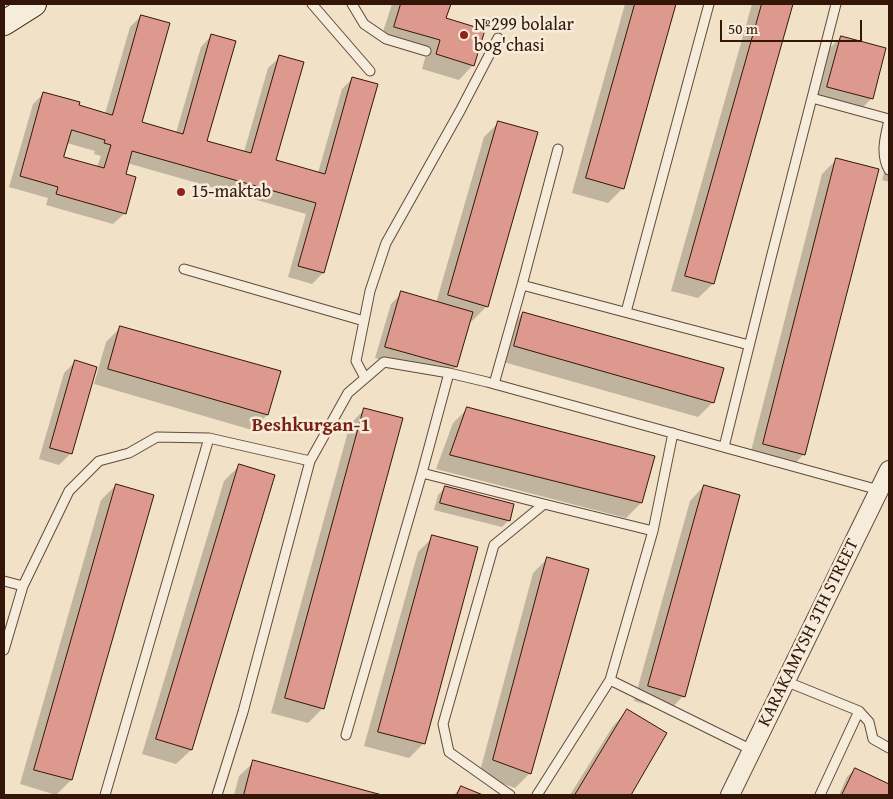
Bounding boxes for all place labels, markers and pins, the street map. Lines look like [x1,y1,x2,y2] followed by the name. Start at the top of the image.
[474,14,574,56] place label: №299 bolalar bog'chasi
[458,29,470,41] marker: №299 bolalar bog'chasi
[191,181,271,203] place label: 15-maktab
[175,186,187,198] marker: 15-maktab

